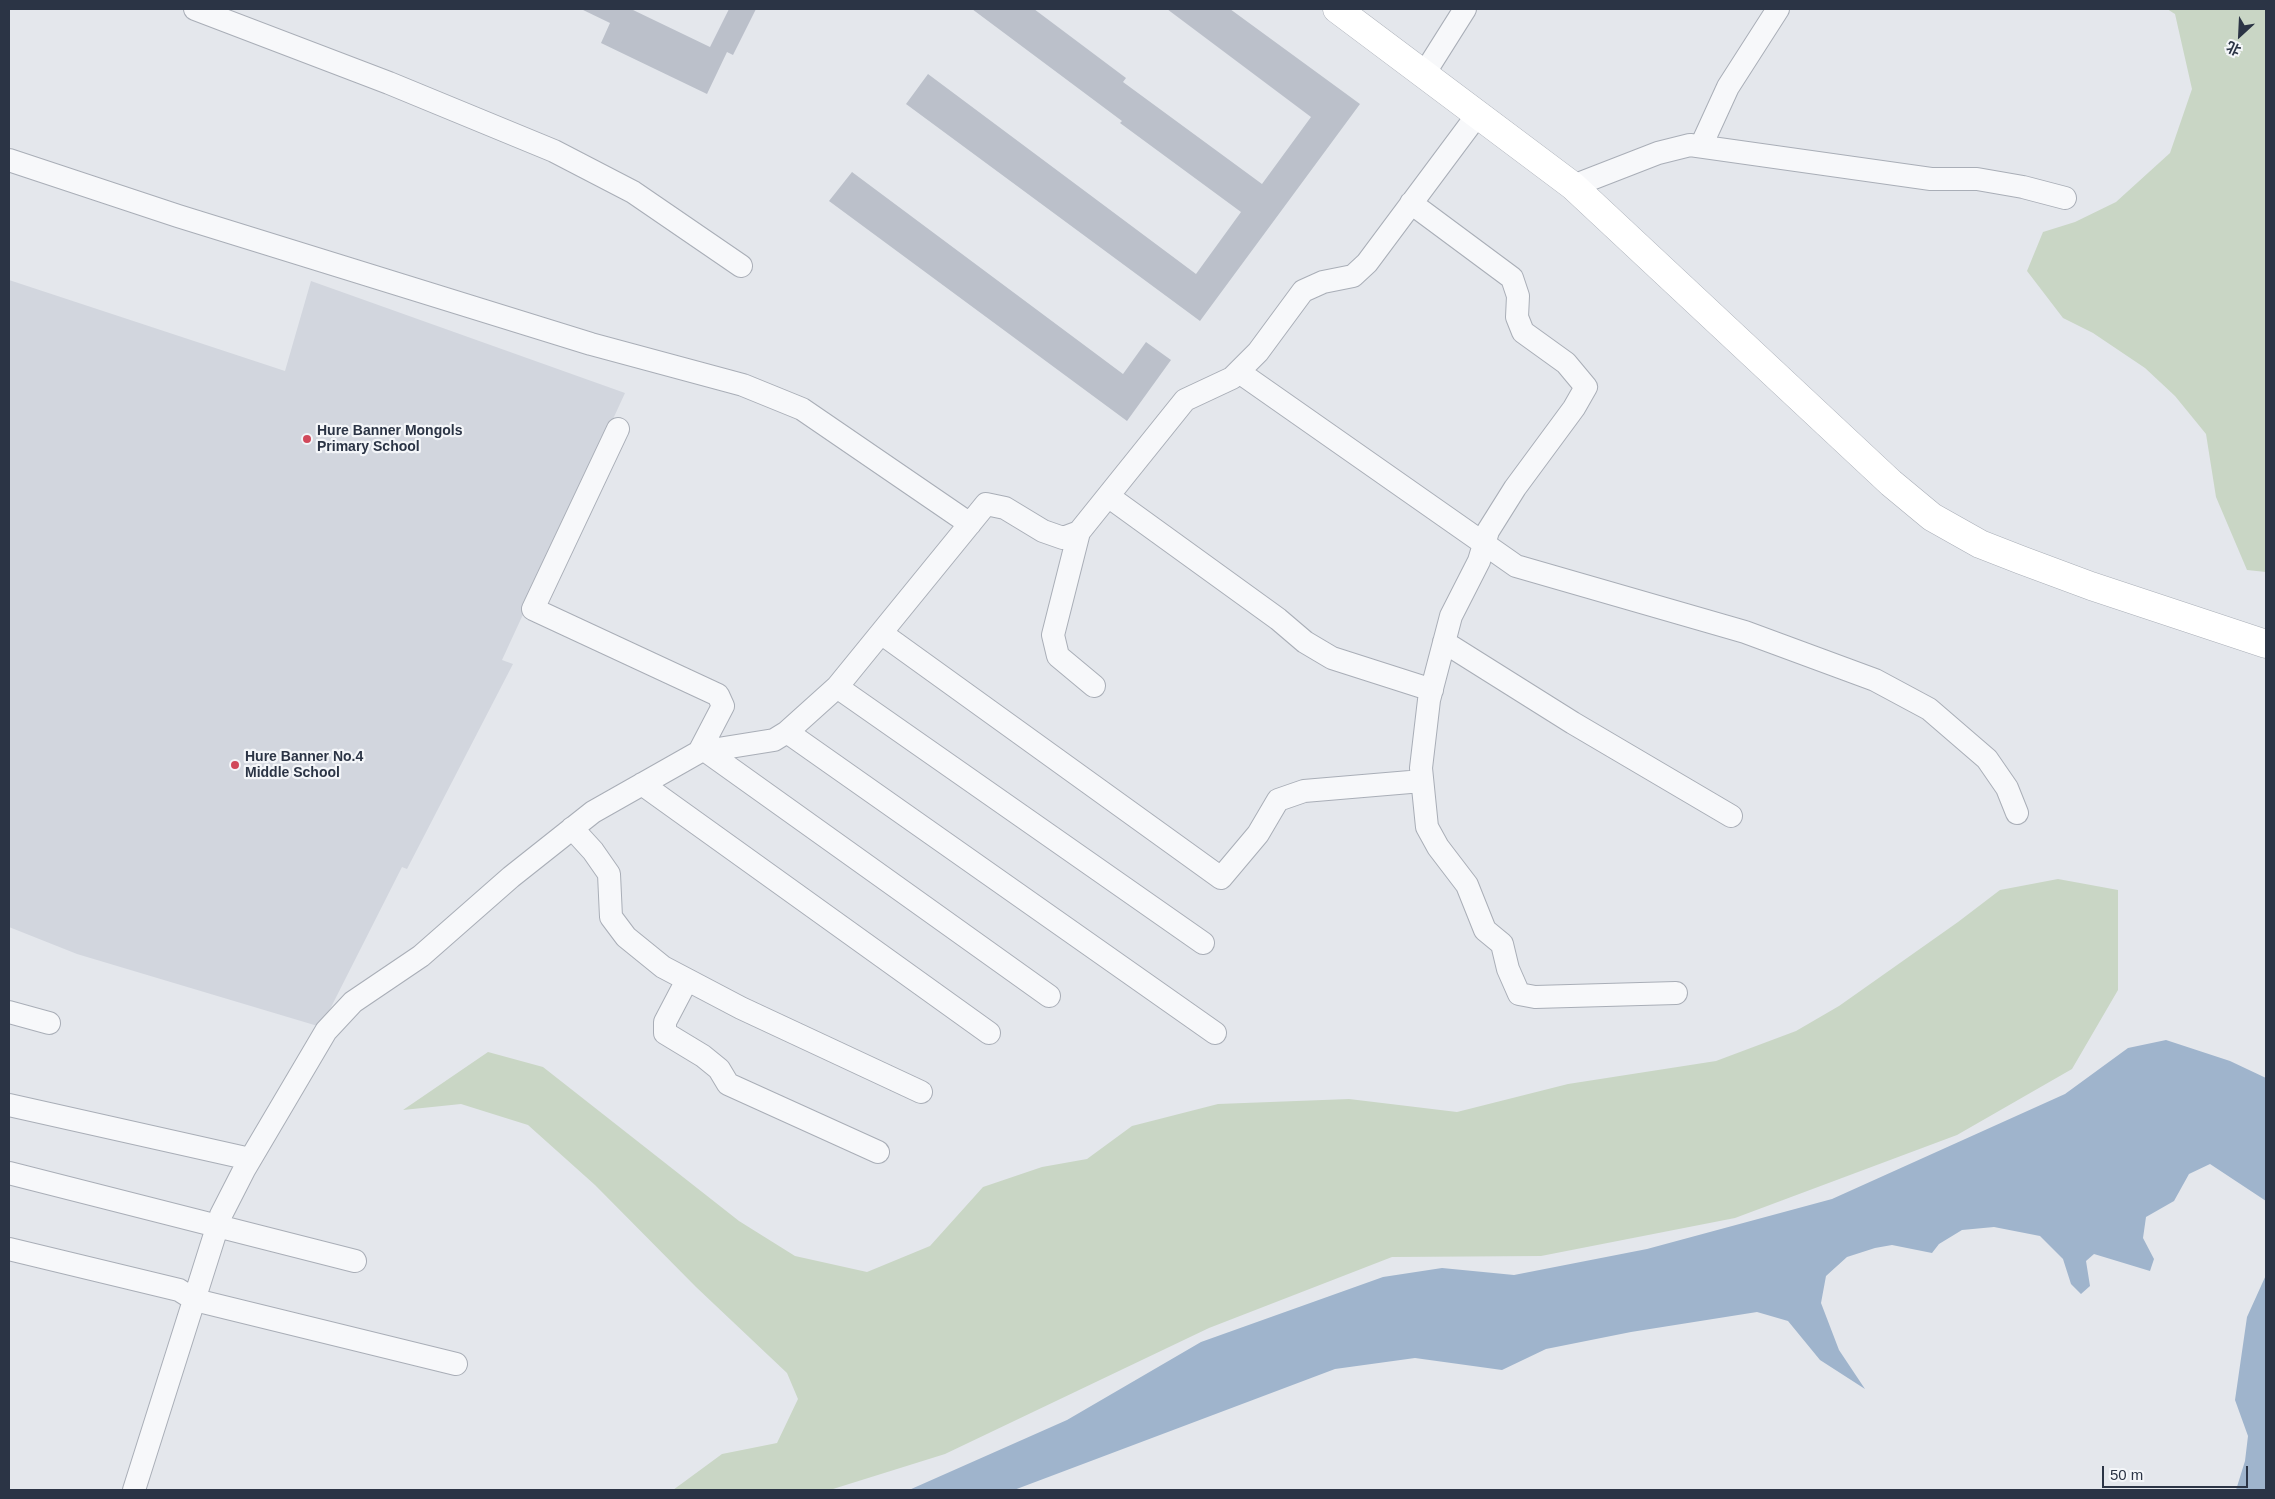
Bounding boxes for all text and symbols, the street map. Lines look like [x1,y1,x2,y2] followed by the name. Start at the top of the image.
[2215,10,2265,60] north arrow
[2224,38,2243,59] text: 北
[317,423,462,456] place label: Hure Banner Mongols Primary School
[301,433,313,445] marker: Hure Banner Mongols Primary School
[245,749,363,782] place label: Hure Banner No.4 Middle School
[229,759,241,771] marker: Hure Banner No.4 Middle School
[2105,1456,2251,1488] scale bar
[2110,1466,2143,1483] text: 50 m

